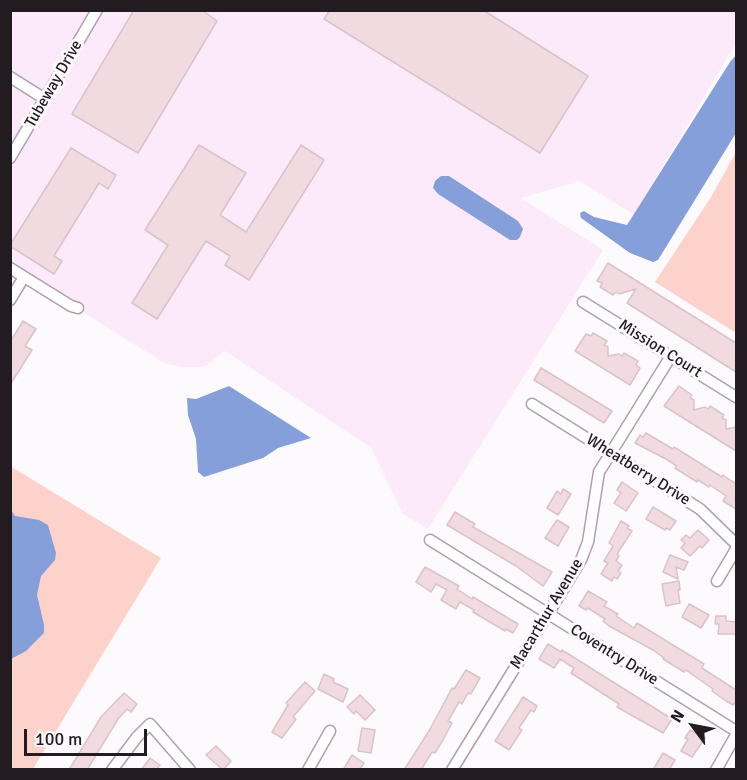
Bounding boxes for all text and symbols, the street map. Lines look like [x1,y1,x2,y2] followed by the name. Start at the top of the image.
[21,37,87,131] street label: Tubeway Drive
[615,316,705,382] street label: Mission Court
[582,430,694,510] street label: Wheatberry Drive
[506,555,588,673] street label: Macarthur Avenue
[566,620,662,690] street label: Coventry Drive
[663,696,723,756] north arrow
[666,706,689,726] text: N
[27,717,150,755] scale bar
[35,728,82,750] text: 100 m

